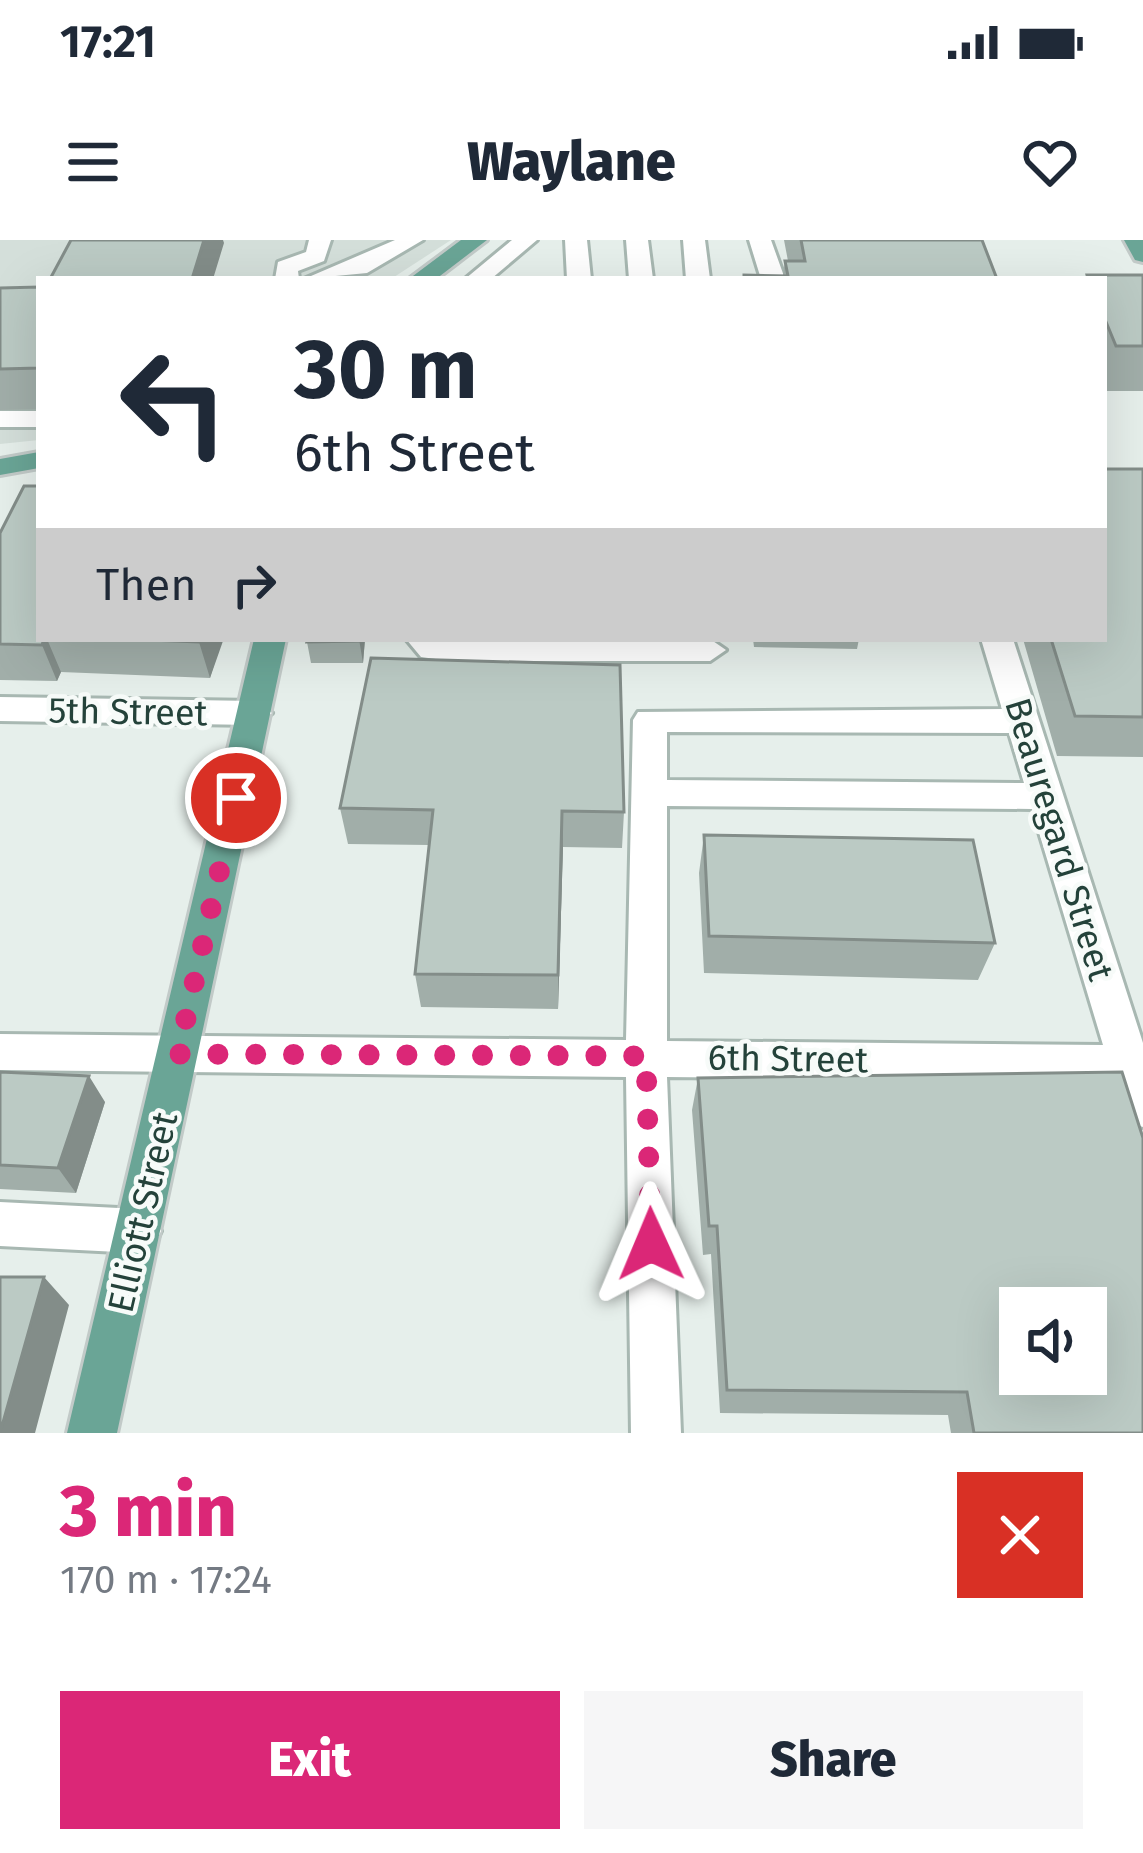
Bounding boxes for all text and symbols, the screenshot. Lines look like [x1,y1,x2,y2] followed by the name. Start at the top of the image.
[60,15,156,69] text: 17:21
[60,129,126,195] icon: menu
[1017,129,1083,195] icon: heart
[467,130,676,194] text: Waylane
[294,319,478,420] text: 30 m
[96,324,252,480] icon: left
[294,421,535,485] text: 6th Street
[221,552,287,618] icon: right
[96,558,197,612] text: Then
[48,689,208,735] street label: 5th Street
[995,693,1123,986] street label: Beauregard Street
[185,747,287,849] pin
[203,765,269,831] icon: arrive
[707,1036,869,1082] street label: 6th Street
[99,1108,187,1317] street label: Elliott Street
[588,1181,714,1307] position arrow
[999,1287,1107,1395] map controls
[999,1287,1107,1395] button: sound
[60,1469,237,1555] text: 3 min
[957,1472,1083,1598] button: close
[60,1557,272,1603] text: 170 m · 17:24
[60,1691,560,1829] button: Exit
[584,1691,1083,1829] button: Share

